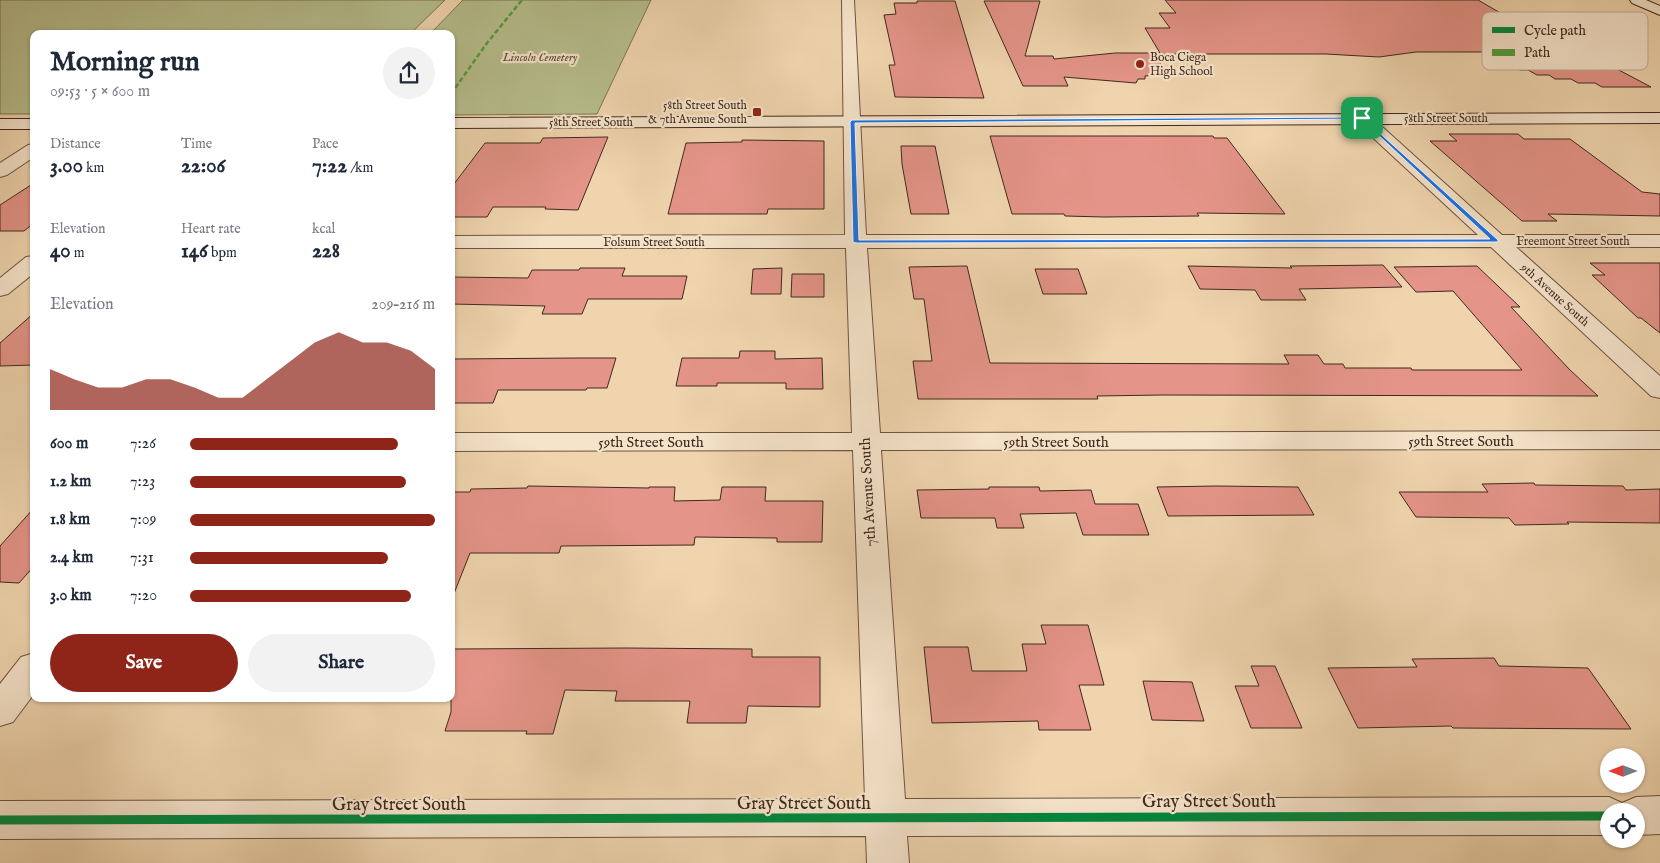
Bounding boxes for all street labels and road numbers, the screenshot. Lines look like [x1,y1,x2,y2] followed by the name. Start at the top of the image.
[1404,111,1489,126] street label: 58th Street South
[549,115,634,130] street label: 58th Street South
[1516,234,1630,249] street label: Freemont Street South
[603,235,705,250] street label: Folsum Street South
[1517,260,1593,330] street label: 9th Avenue South
[1408,432,1514,451] street label: 59th Street South
[598,433,704,452] street label: 59th Street South
[1003,433,1109,452] street label: 59th Street South
[856,437,880,547] street label: 7th Avenue South
[1142,791,1276,814] street label: Gray Street South
[737,793,871,816] street label: Gray Street South
[332,794,466,817] street label: Gray Street South

